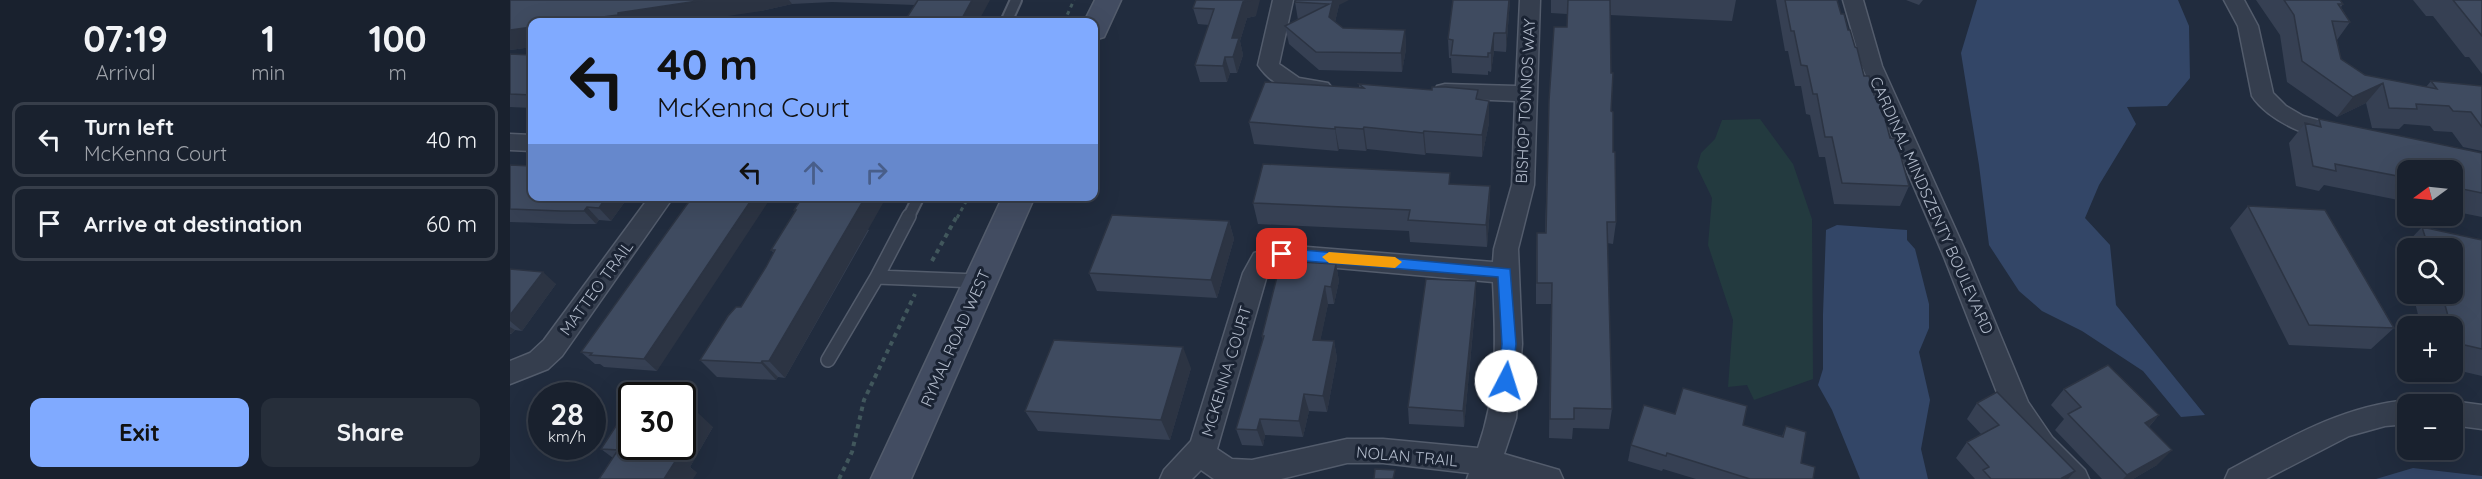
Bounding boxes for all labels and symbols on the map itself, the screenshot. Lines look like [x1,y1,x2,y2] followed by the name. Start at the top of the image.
[1511,18,1539,184] street label: BISHOP TONNOS WAY
[1866,73,1998,337] street label: CARDINAL MINDSZENTY BOULEVARD
[2397,160,2463,226] north arrow
[1256,228,1307,279] pin
[555,237,637,339] street label: MATTEO TRAIL
[916,266,994,410] street label: RYMAL ROAD WEST
[1197,303,1256,439] street label: MCKENNA COURT
[1474,349,1538,413] position arrow
[618,382,696,460] speed limit sign: 30
[1355,442,1459,470] street label: NOLAN TRAIL

